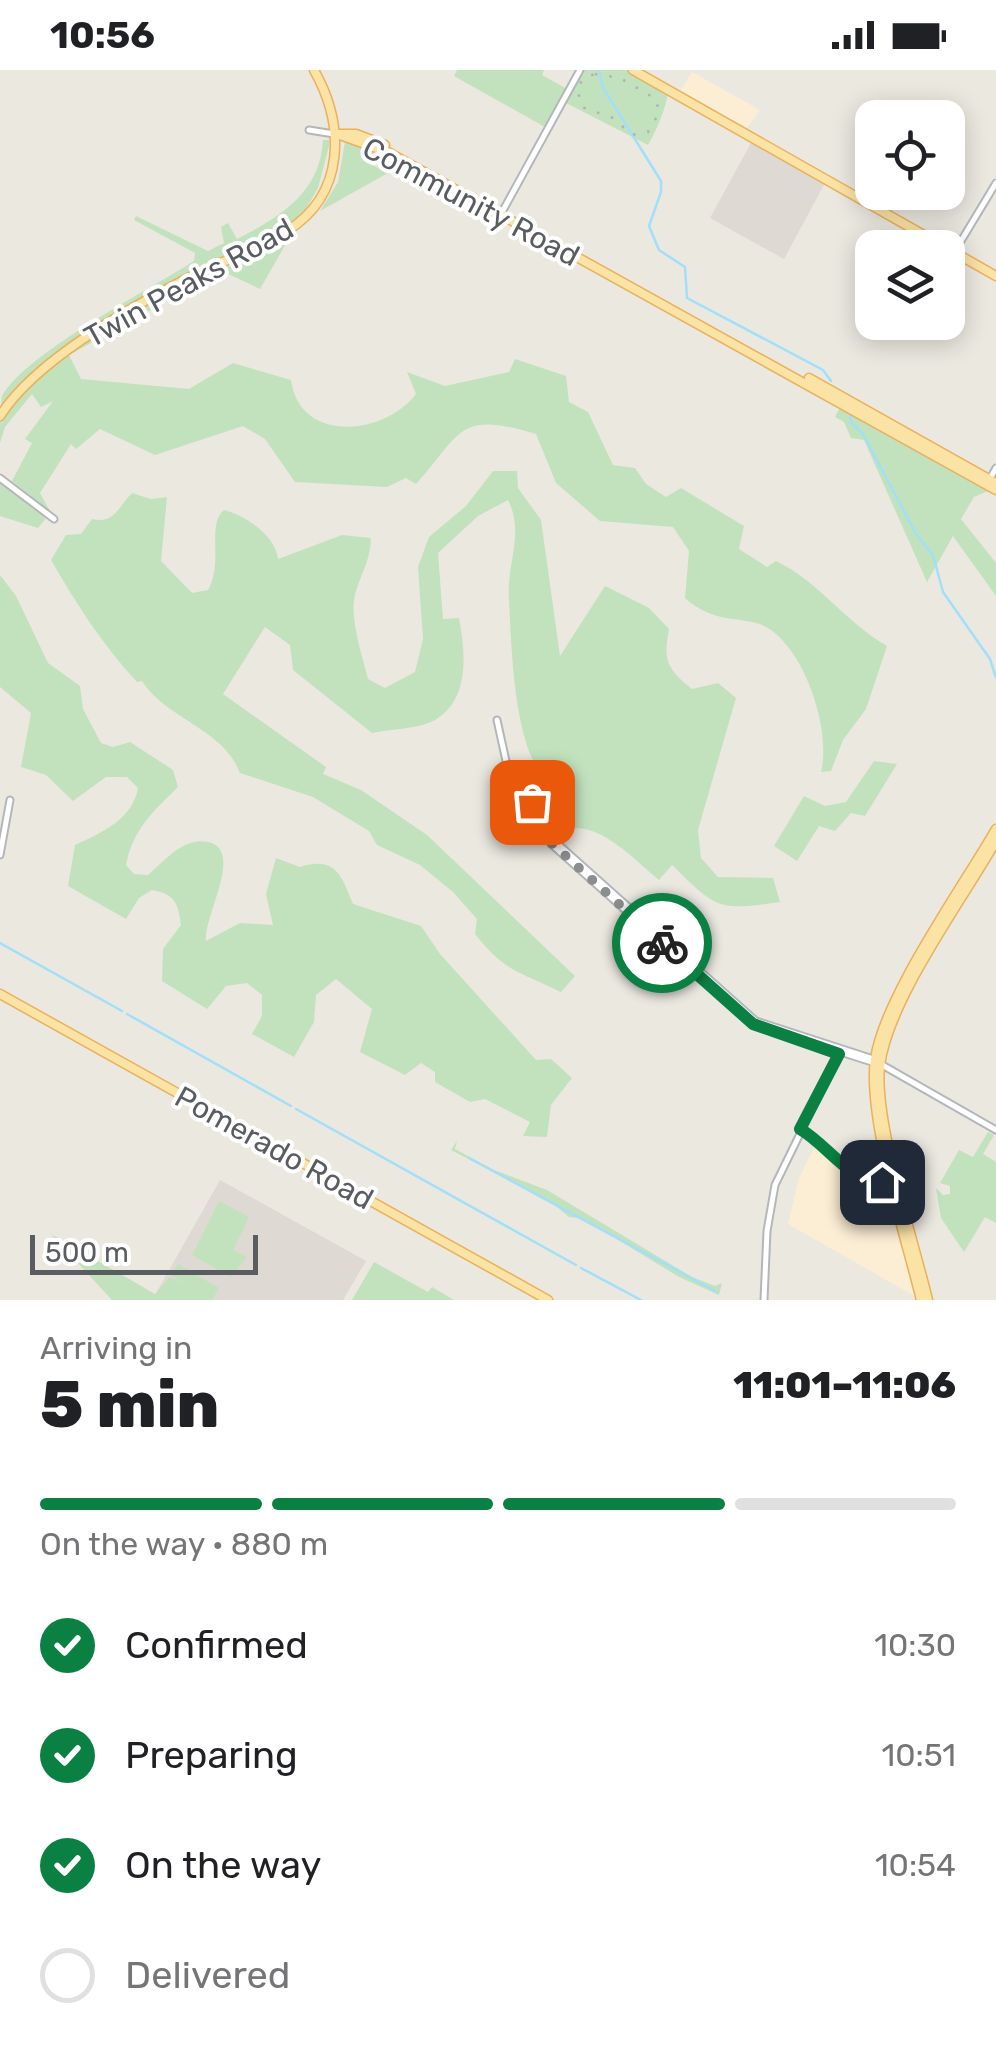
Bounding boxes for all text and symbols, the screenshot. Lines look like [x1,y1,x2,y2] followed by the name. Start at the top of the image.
[50,12,155,58] text: 10:56
[855,100,965,340] map controls
[855,100,965,210] button: locate
[357,130,585,274] street label: Community Road
[78,211,300,355] street label: Twin Peaks Road
[855,230,965,340] button: layers
[490,760,575,845] pin
[505,775,560,830] icon: bag
[612,893,712,993] courier
[635,916,690,971] icon: bike
[169,1079,379,1217] street label: Pomerado Road
[840,1140,925,1225] pin
[855,1155,910,1210] icon: home
[30,1230,258,1274] scale bar
[45,1236,129,1269] text: 500 m
[40,1329,192,1367] text: Arriving in
[733,1362,956,1408] text: 11:01–11:06
[40,1366,219,1443] text: 5 min
[40,1525,328,1563] text: On the way · 880 m
[40,1618,95,1673] icon: check
[125,1622,308,1668] text: Confirmed
[874,1626,956,1664] text: 10:30
[40,1728,95,1783] icon: check
[125,1732,298,1778] text: Preparing
[882,1736,956,1774] text: 10:51
[40,1838,95,1893] icon: check
[125,1842,321,1888] text: On the way
[875,1846,956,1884] text: 10:54
[125,1952,290,1998] text: Delivered

